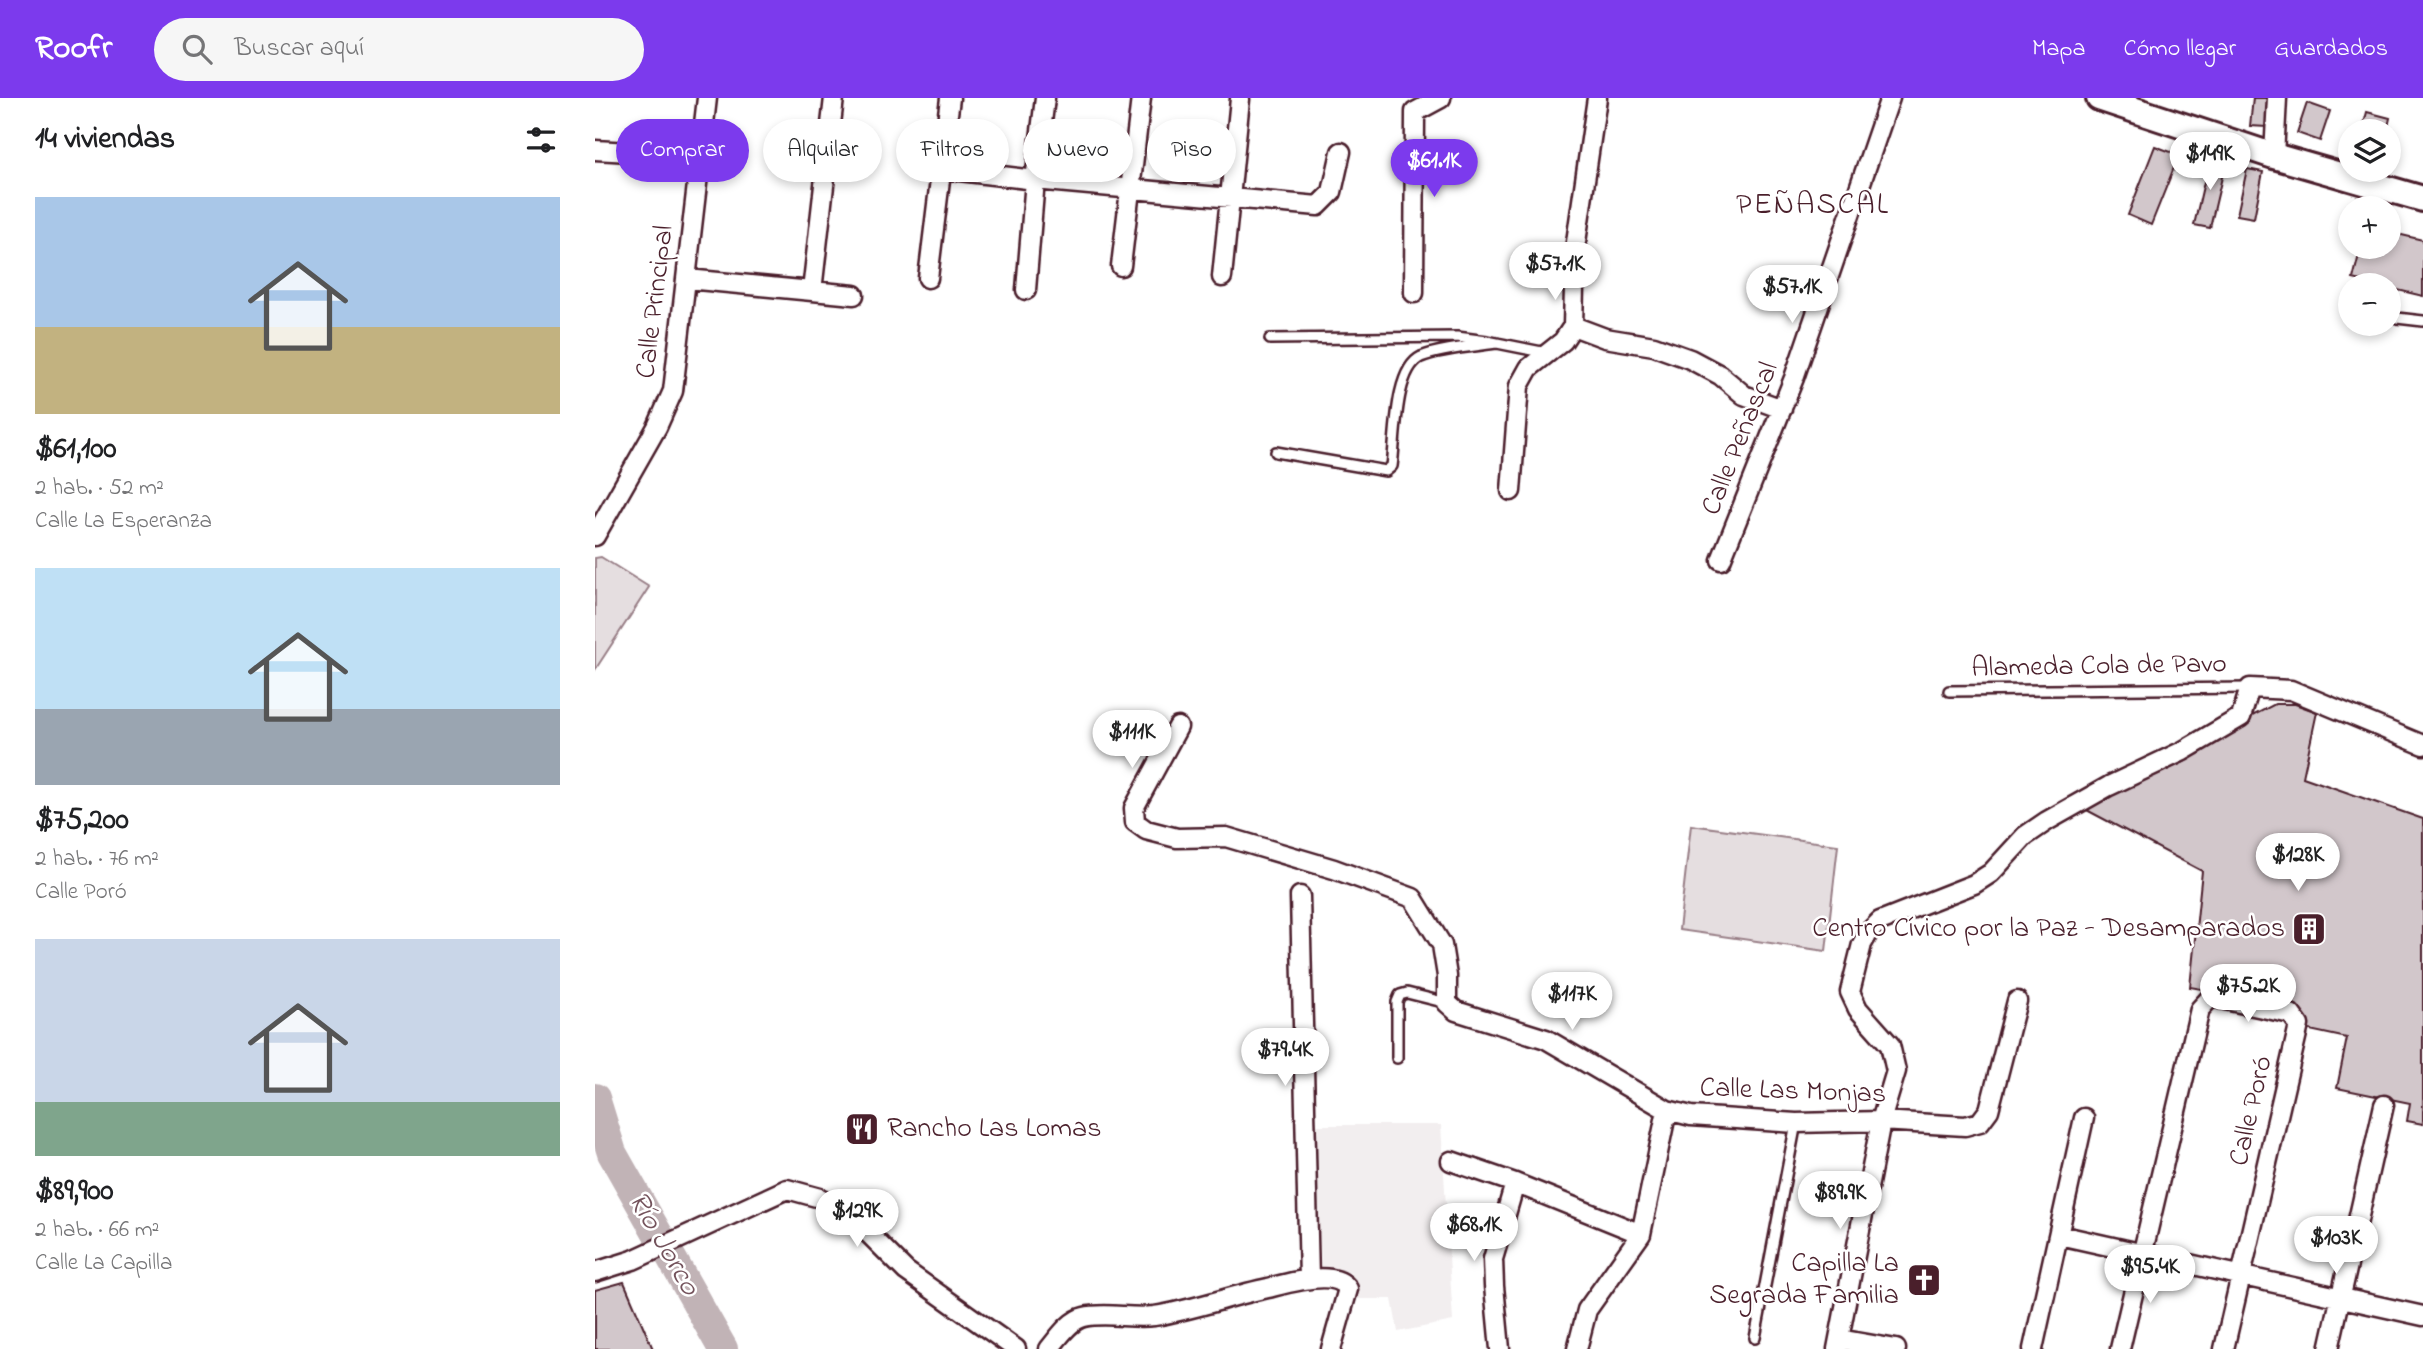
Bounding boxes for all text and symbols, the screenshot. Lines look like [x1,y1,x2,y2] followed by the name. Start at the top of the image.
[154,18,644,81] search box
[35,25,112,73] text: Roofr
[178,30,216,68] icon: search
[234,30,364,68] text: Buscar aquí
[2032,32,2085,67] text: Mapa
[2123,32,2236,67] text: Cómo llegar
[2274,32,2388,67] text: Guardados
[35,118,175,162] text: 14 viviendas
[616,119,749,182] chip: Comprar
[763,119,882,182] chip: Alquilar
[896,119,1009,182] chip: Filtros
[1023,119,1133,182] chip: Nuevo
[1147,119,1236,182] chip: Piso
[2338,119,2401,336] map controls
[2338,119,2401,182] button: layers
[522,121,560,159] icon: filters
[2161,132,2259,192] pin: $149K
[2186,138,2234,171] text: $149K
[1377,140,1491,199] pin: $61.1K
[1407,145,1461,178] text: $61.1K
[1736,184,1890,228] district label: PEÑASCAL
[2338,196,2401,259] button: +
[626,223,686,381] street label: Calle Principal
[1498,242,1612,302] pin: $57.1K
[235,243,361,369] icon: home
[1525,248,1585,281] text: $57.1K
[1735,266,1849,325] pin: $57.1K
[1762,271,1822,304] text: $57.1K
[2338,273,2401,336] button: −
[1692,356,1790,522] street label: Calle Peñascal
[35,428,117,472] text: $61,100
[35,472,164,505] text: 2 hab. · 52 m²
[35,505,212,538] text: Calle La Esperanza
[235,614,361,740] icon: home
[1971,644,2227,690] street label: Alameda Cola de Pavo
[1083,710,1181,770] pin: $111K
[1108,716,1156,749] text: $111K
[35,799,129,843] text: $75,200
[2249,834,2347,893] pin: $128K
[2272,839,2324,872] text: $128K
[35,843,159,876] text: 2 hab. · 76 m²
[35,876,127,909] text: Calle Poró
[1812,909,2285,950] place label: Centro Cívico por la Paz - Desamparados
[2290,910,2328,948] building icon: Centro Cívico por la Paz - Desamparados
[2191,964,2305,1024] pin: $75.2K
[2216,970,2280,1003] text: $75.2K
[1523,972,1621,1032] pin: $117K
[1547,978,1597,1011] text: $117K
[235,985,361,1111] icon: home
[1228,1028,1342,1088] pin: $79.4K
[1257,1034,1313,1067] text: $79.4K
[2219,1052,2285,1170] street label: Calle Poró
[1699,1068,1887,1116] street label: Calle Las Monjas
[887,1109,1101,1150] place label: Rancho Las Lomas
[843,1110,881,1148] restaurant icon: Rancho Las Lomas
[35,1170,114,1214] text: $89,900
[1783,1172,1897,1231] pin: $89.9K
[1814,1177,1866,1210] text: $89.9K
[616,1184,711,1305] water label: Río Jorco
[808,1190,906,1249] pin: $129K
[832,1195,882,1228] text: $129K
[1417,1204,1531,1263] pin: $68.1K
[1446,1209,1502,1242] text: $68.1K
[35,1214,159,1247] text: 2 hab. · 66 m²
[2287,1216,2385,1276] pin: $103K
[2310,1222,2362,1255] text: $103K
[1709,1244,1899,1317] place label: Capilla La Segrada Familia
[2093,1246,2207,1305] pin: $95.4K
[35,1247,172,1280] text: Calle La Capilla
[2120,1251,2180,1284] text: $95.4K
[1905,1261,1943,1299] church icon: Capilla La Segrada Familia

